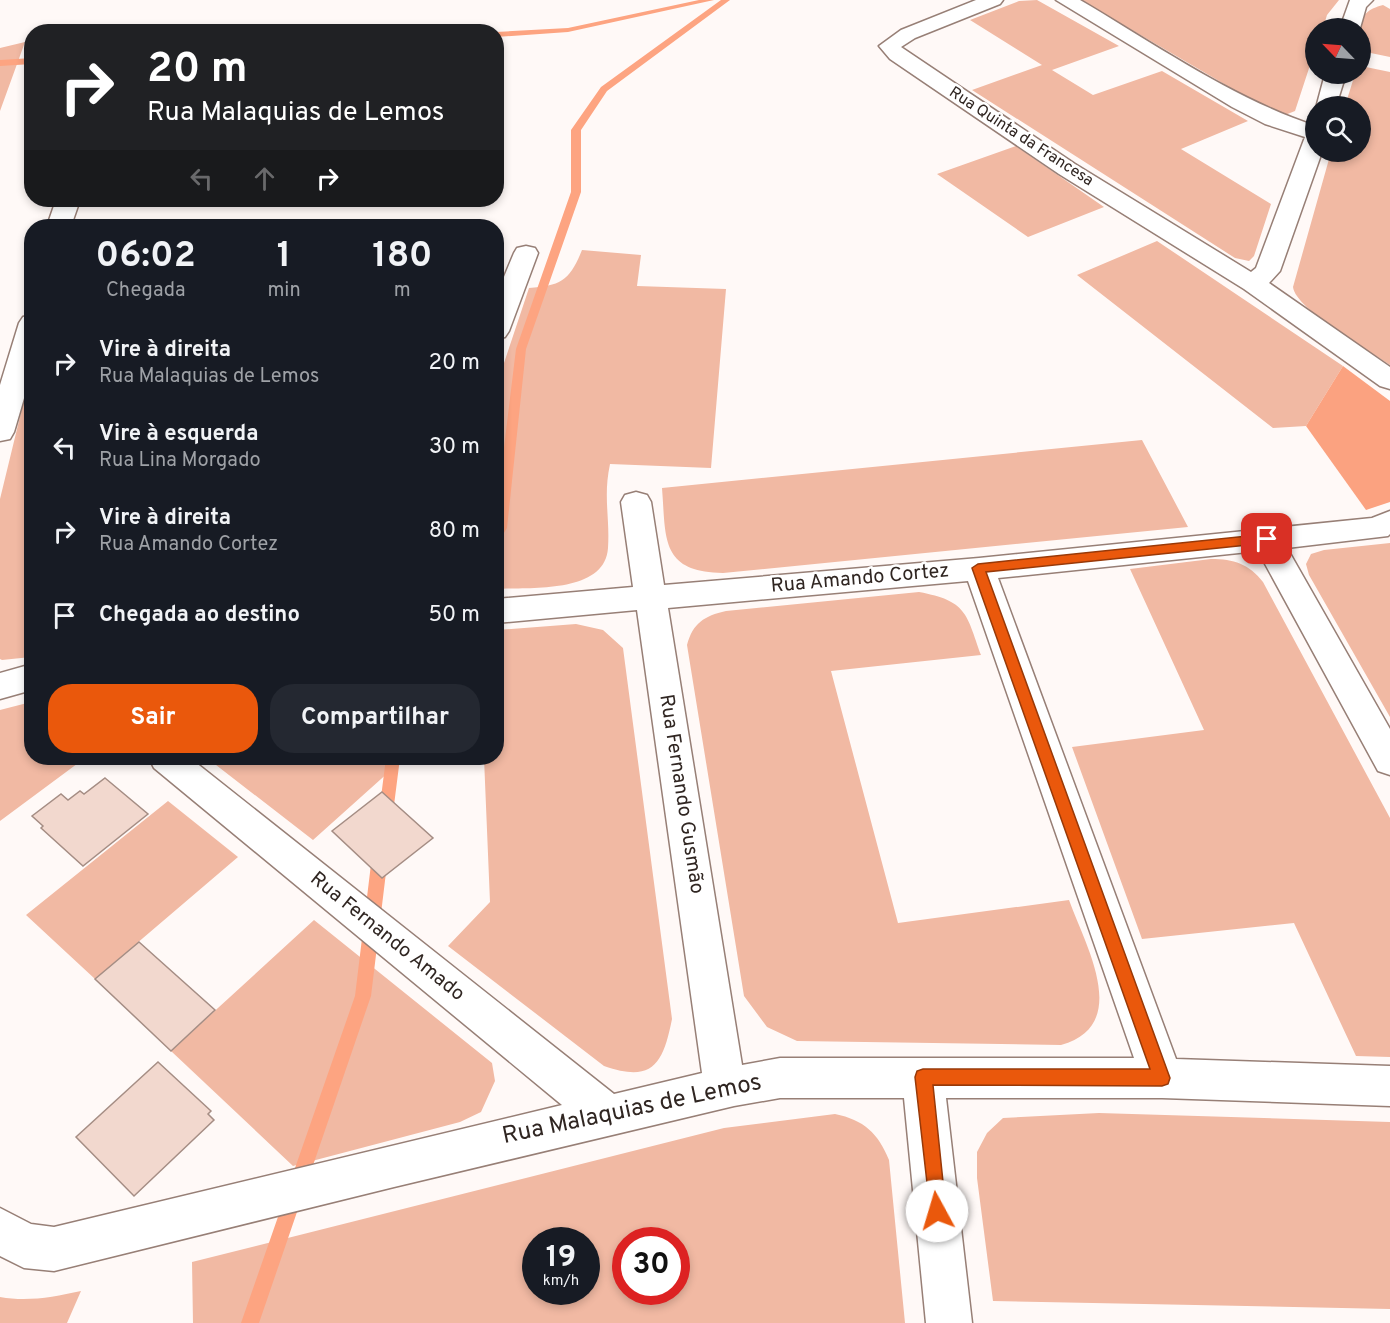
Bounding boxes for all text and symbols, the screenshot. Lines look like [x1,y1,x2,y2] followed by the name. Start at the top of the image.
[1305,18,1371,84] north arrow
[1305,18,1371,162] map controls
[147,44,248,97] text: 20 m
[48,48,126,126] icon: right
[945,83,1097,191] street label: Rua Quinta da Francesa
[147,96,444,130] text: Rua Malaquias de Lemos
[1305,96,1371,162] button: search
[185,162,218,195] icon: left
[248,162,281,195] icon: ahead
[311,162,344,195] icon: right
[96,234,196,280] text: 06:02
[277,234,291,280] text: 1
[372,234,432,280] text: 180
[106,278,186,304] text: Chegada
[267,278,301,304] text: min
[394,278,411,304] text: m
[99,337,231,364] text: Vire à direita
[48,347,81,380] icon: right
[429,350,480,377] text: 20 m
[99,364,319,390] text: Rua Malaquias de Lemos
[99,421,258,448] text: Vire à esquerda
[48,431,81,464] icon: left
[429,434,480,461] text: 30 m
[99,448,261,474] text: Rua Lina Morgado
[99,505,231,532] text: Vire à direita
[1241,513,1292,564] pin
[48,515,81,548] icon: right
[429,518,480,545] text: 80 m
[1250,522,1283,555] icon: arrive
[99,532,278,558] text: Rua Amando Cortez
[770,558,950,600] street label: Rua Amando Cortez
[48,599,81,632] icon: arrive
[99,602,300,629] text: Chegada ao destino
[428,602,480,629] text: 50 m
[48,684,258,753] button: Sair
[270,684,480,753] button: Compartilhar
[652,692,710,896] street label: Rua Fernando Gusmão
[304,867,470,1007] street label: Rua Fernando Amado
[500,1068,764,1152] street label: Rua Malaquias de Lemos
[905,1179,969,1243] position arrow
[612,1227,690,1305] speed limit sign: 30
[546,1240,576,1277] text: 19
[543,1272,579,1291] text: km/h

